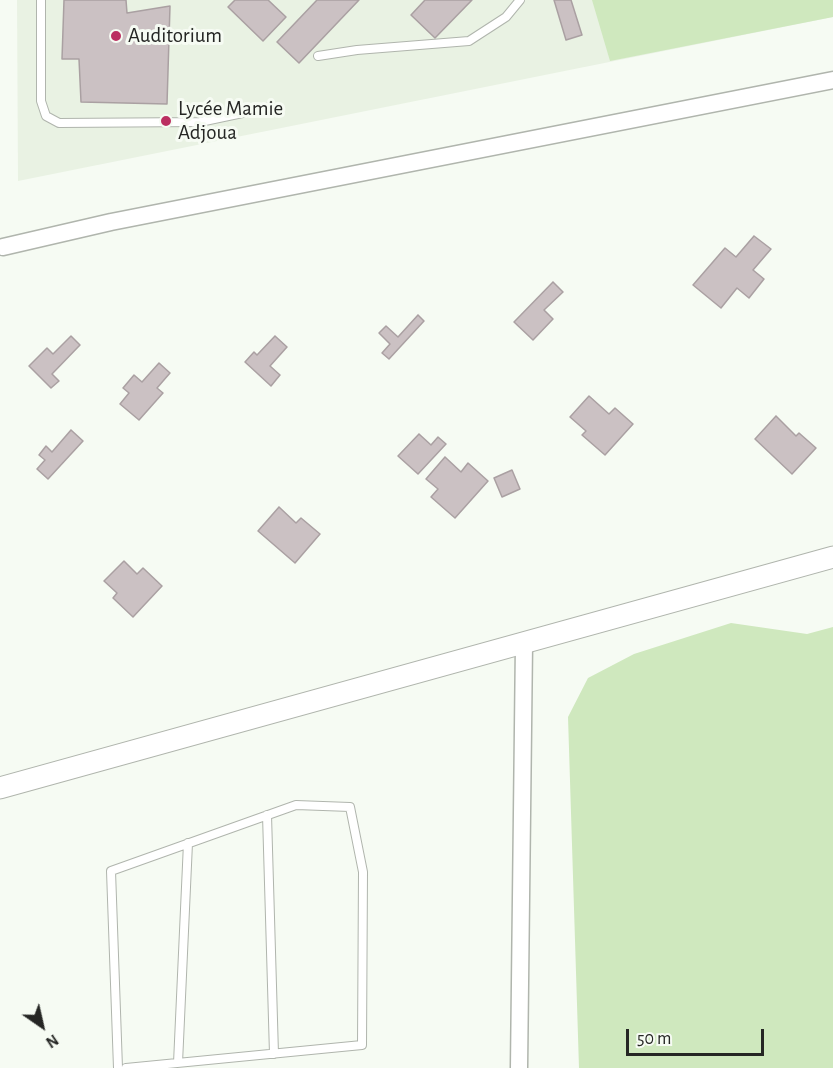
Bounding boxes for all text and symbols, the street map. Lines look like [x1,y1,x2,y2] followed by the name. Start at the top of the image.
[128,23,222,49] place label: Auditorium
[109,29,123,43] marker: Auditorium
[178,96,283,146] place label: Lycée Mamie Adjoua
[159,114,173,128] marker: Lycée Mamie Adjoua
[12,996,72,1056] north arrow
[629,1017,767,1055] scale bar
[637,1030,671,1048] text: 50 m
[43,1031,61,1051] text: N

